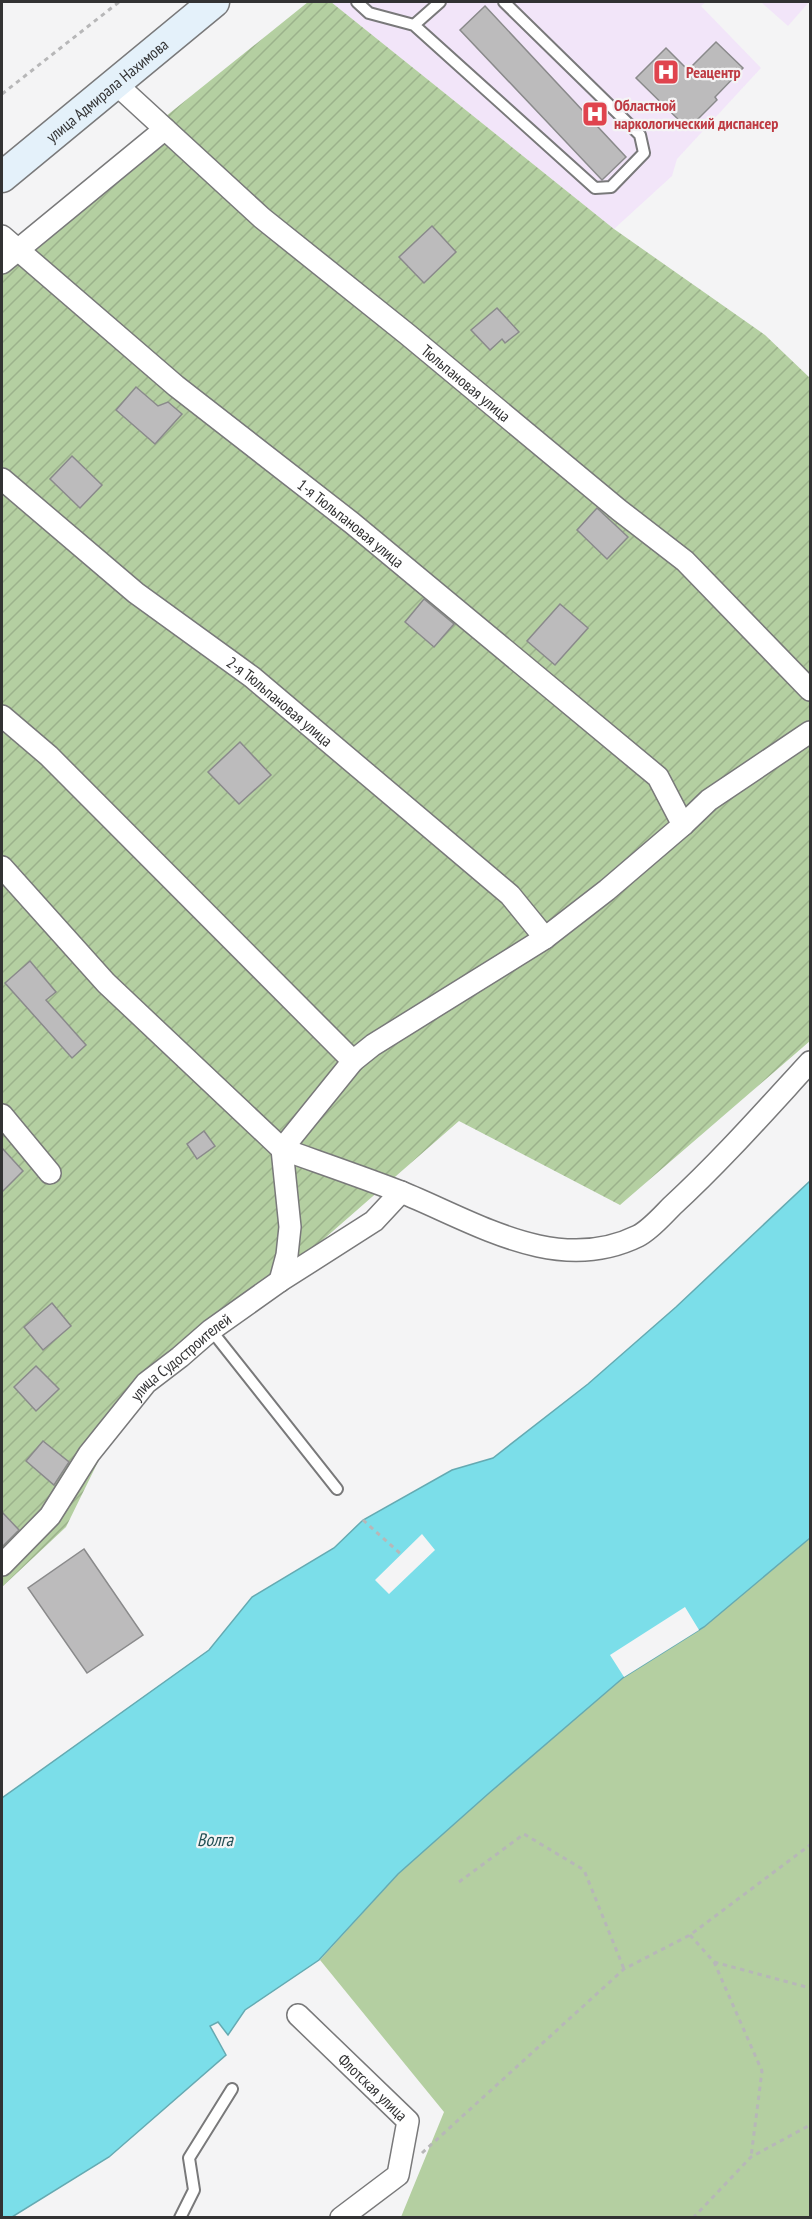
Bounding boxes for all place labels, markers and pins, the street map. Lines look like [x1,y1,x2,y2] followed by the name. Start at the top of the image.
[651,57,681,87] hospital icon: Реацентр
[686,62,741,82] place label: Реацентр
[614,95,778,133] place label: Областной наркологический диспансер
[580,99,610,129] hospital icon: Областной наркологический диспансер

